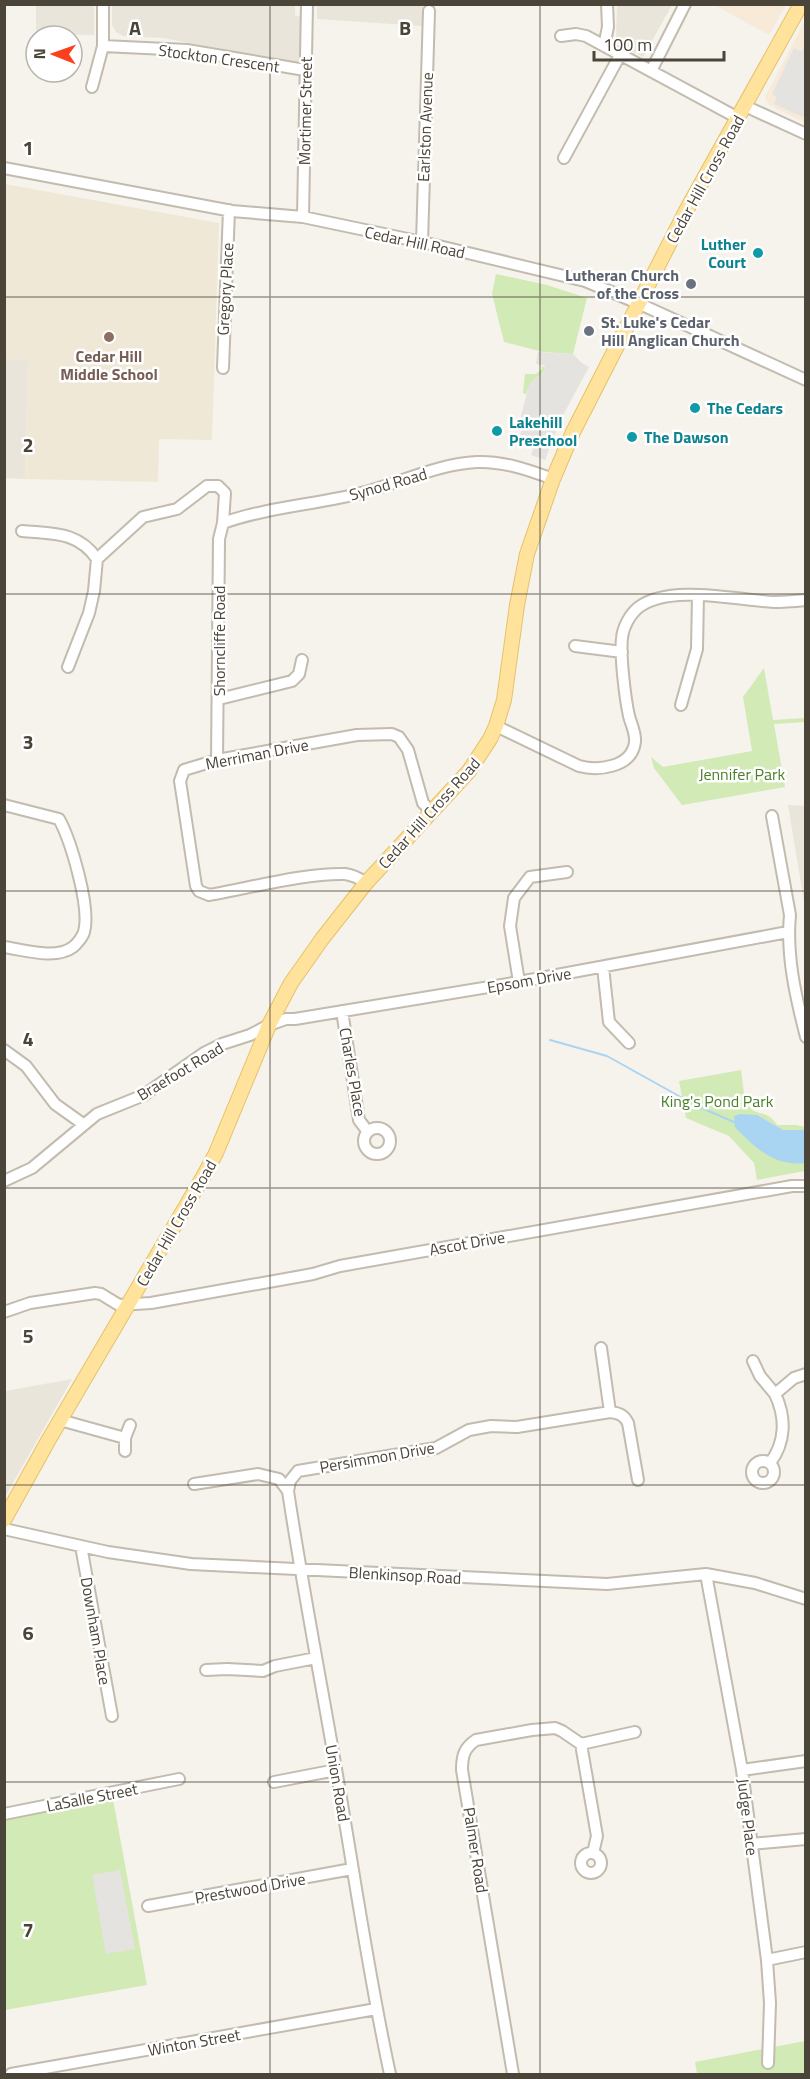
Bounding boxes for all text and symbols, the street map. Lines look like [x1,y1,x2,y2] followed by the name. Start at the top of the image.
[129,12,141,43] text: A
[399,12,411,43] text: B
[24,24,84,84] north arrow
[594,24,724,62] scale bar
[603,31,652,58] text: 100 m
[157,38,281,78] street label: Stockton Crescent
[27,48,51,59] text: N
[292,56,318,165] street label: Mortimer Street
[411,72,439,182] street label: Earlston Avenue
[660,111,750,247] street label: Cedar Hill Cross Road
[22,132,34,163] text: 1
[363,220,467,264] street label: Cedar Hill Road
[701,232,746,274] place label: Luther Court
[211,242,239,336] street label: Gregory Place
[751,246,765,260] marker: Luther Court
[565,263,679,305] place label: Lutheran Church of the Cross
[684,277,698,291] marker: Lutheran Church of the Cross
[601,310,740,352] place label: St. Luke's Cedar Hill Anglican Church
[582,324,596,338] marker: St. Luke's Cedar Hill Anglican Church
[102,330,116,344] marker: Cedar Hill Middle School
[60,344,158,386] place label: Cedar Hill Middle School
[707,396,783,420] place label: The Cedars
[688,401,702,415] marker: The Cedars
[509,410,577,452] place label: Lakehill Preschool
[490,424,504,438] marker: Lakehill Preschool
[644,425,729,449] place label: The Dawson
[22,429,34,460] text: 2
[625,430,639,444] marker: The Dawson
[346,461,430,507] street label: Synod Road
[207,586,231,696] street label: Shorncliffe Road
[22,726,34,757] text: 3
[203,732,311,776] street label: Merriman Drive
[372,752,486,874] street label: Cedar Hill Cross Road
[699,762,785,786] park label: Jennifer Park
[485,961,573,999] street label: Epsom Drive
[22,1023,34,1054] text: 4
[333,1026,373,1118] street label: Charles Place
[132,1036,228,1106] street label: Braefoot Road
[661,1089,774,1113] park label: King's Pond Park
[130,1155,222,1291] street label: Cedar Hill Cross Road
[427,1225,507,1261] street label: Ascot Drive
[22,1320,34,1351] text: 5
[318,1435,436,1479] street label: Persimmon Drive
[348,1560,462,1590] street label: Blenkinsop Road
[75,1575,117,1687] street label: Downham Place
[22,1617,34,1648] text: 6
[319,1743,357,1823] street label: Union Road
[44,1776,140,1818] street label: LaSalle Street
[731,1777,765,1857] street label: Judge Place
[457,1806,495,1894] street label: Palmer Road
[193,1866,307,1910] street label: Prestwood Drive
[22,1914,34,1945] text: 7
[146,2022,243,2062] street label: Winton Street

